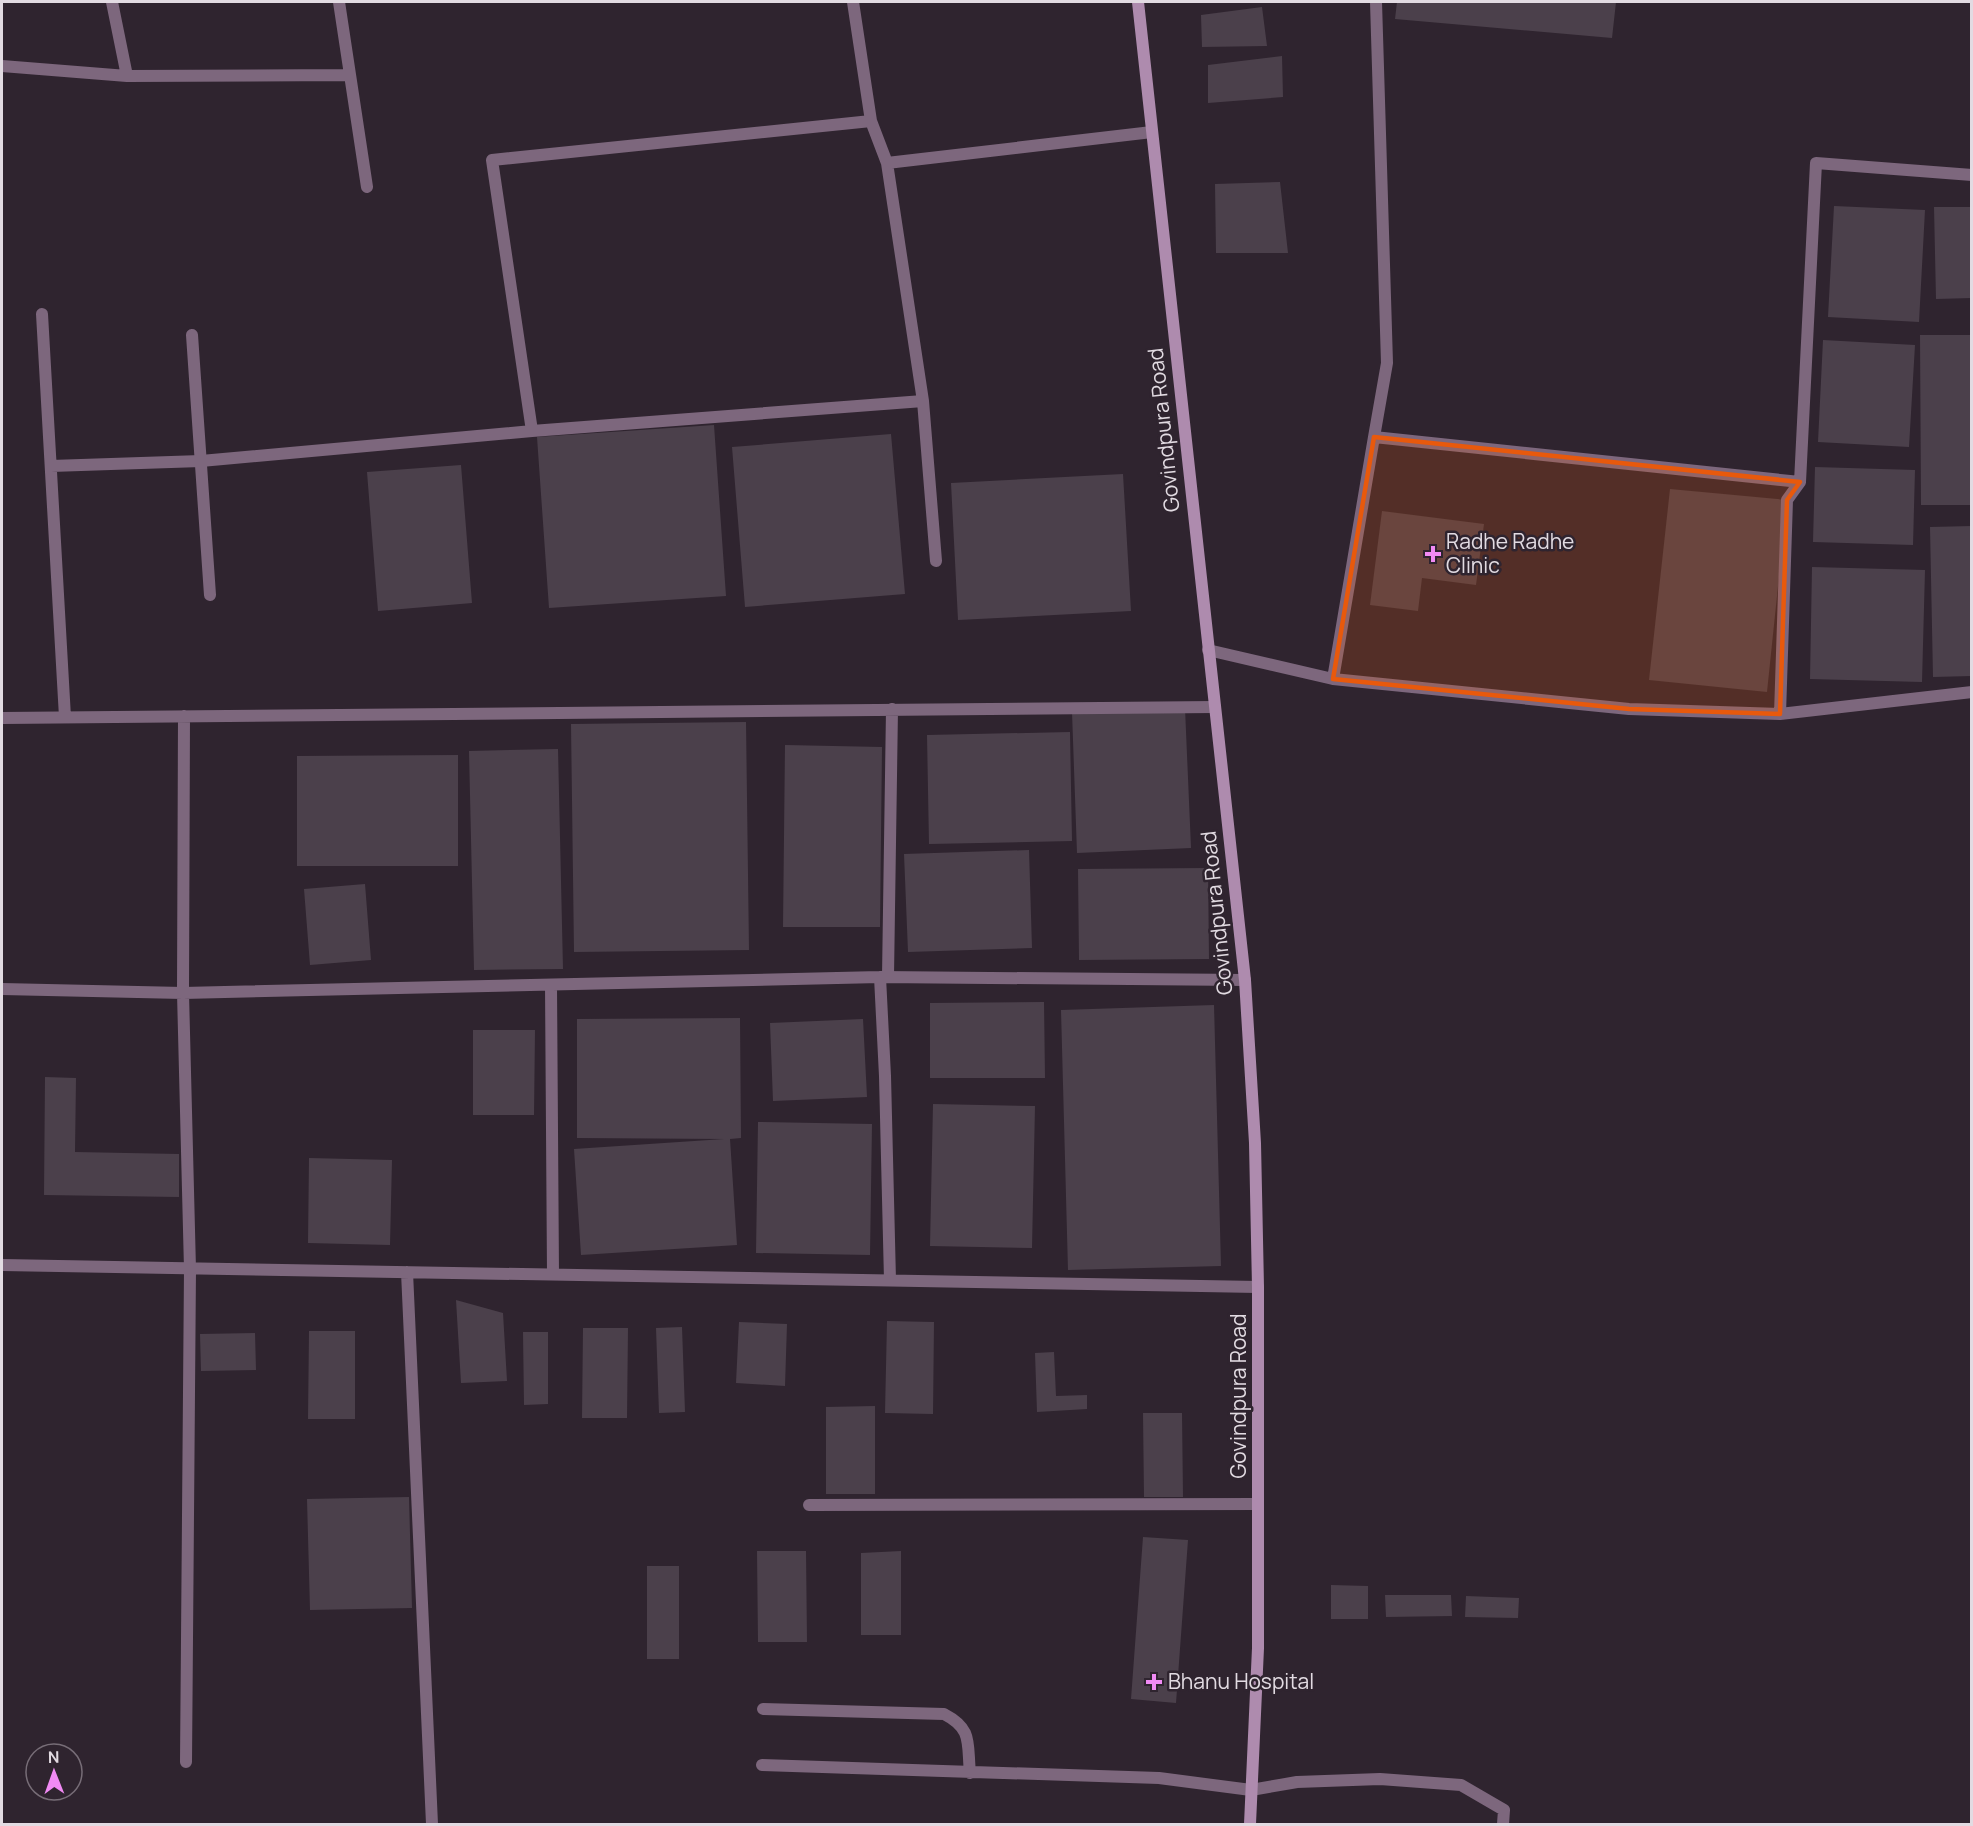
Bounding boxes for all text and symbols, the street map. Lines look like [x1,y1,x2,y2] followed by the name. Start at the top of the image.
[1140,347,1186,514] street label: Govindpura Road
[1446,527,1574,579] place label: Radhe Radhe Clinic
[1424,545,1442,563] marker: Radhe Radhe Clinic
[1193,830,1239,997] street label: Govindpura Road
[1224,1314,1252,1478] street label: Govindpura Road
[1168,1667,1314,1695] place label: Bhanu Hospital
[1145,1673,1163,1691] marker: Bhanu Hospital
[24,1742,84,1802] north arrow
[48,1746,60,1768] text: N

